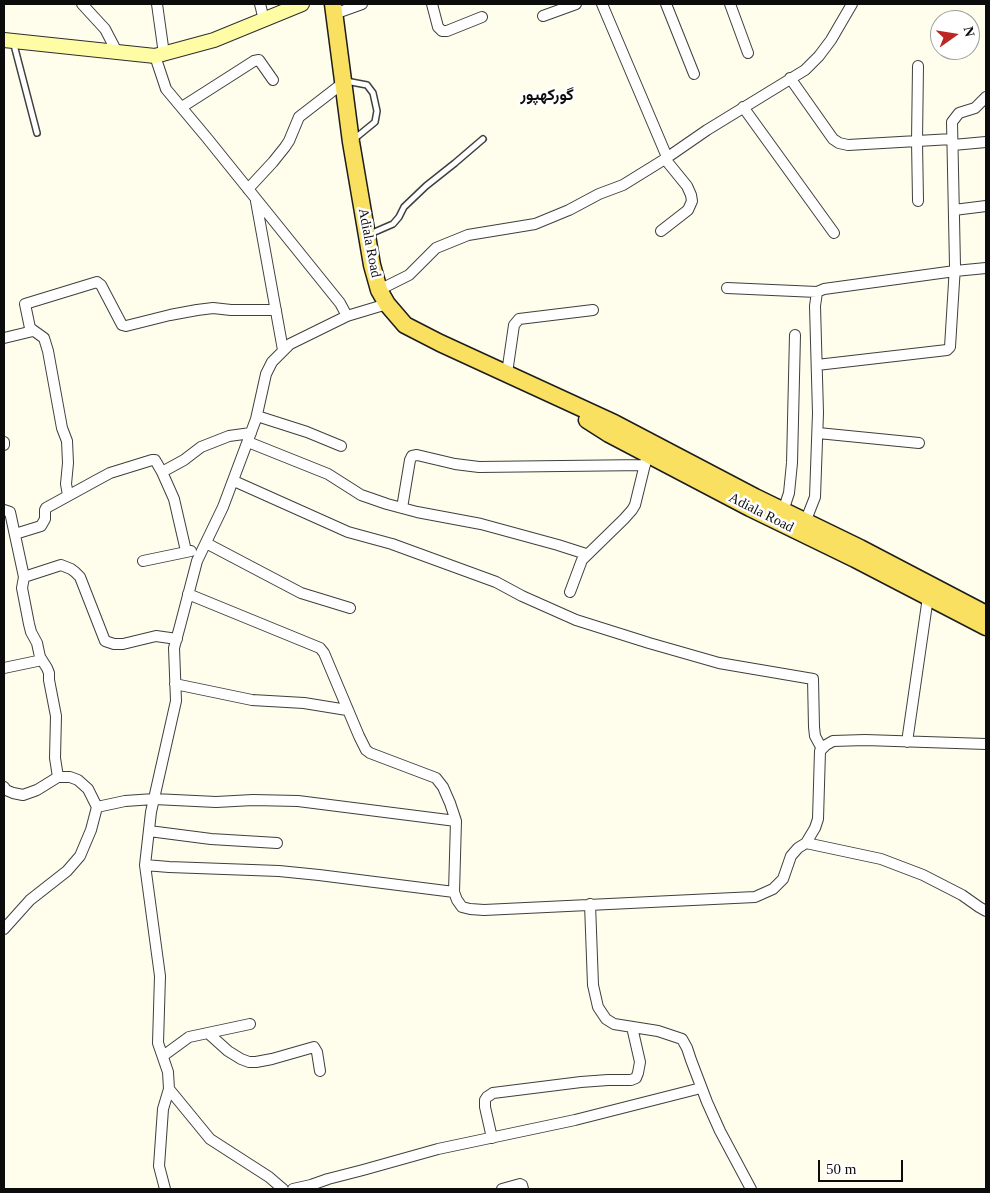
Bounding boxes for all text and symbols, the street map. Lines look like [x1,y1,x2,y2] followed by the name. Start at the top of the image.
[930,10,980,60] north arrow
[961,25,978,38] text: N
[520,86,574,106] district label: گورکھپور
[354,207,384,279] street label: Adiala Road
[726,490,796,536] street label: Adiala Road
[820,1150,905,1182] scale bar
[826,1161,856,1177] text: 50 m

